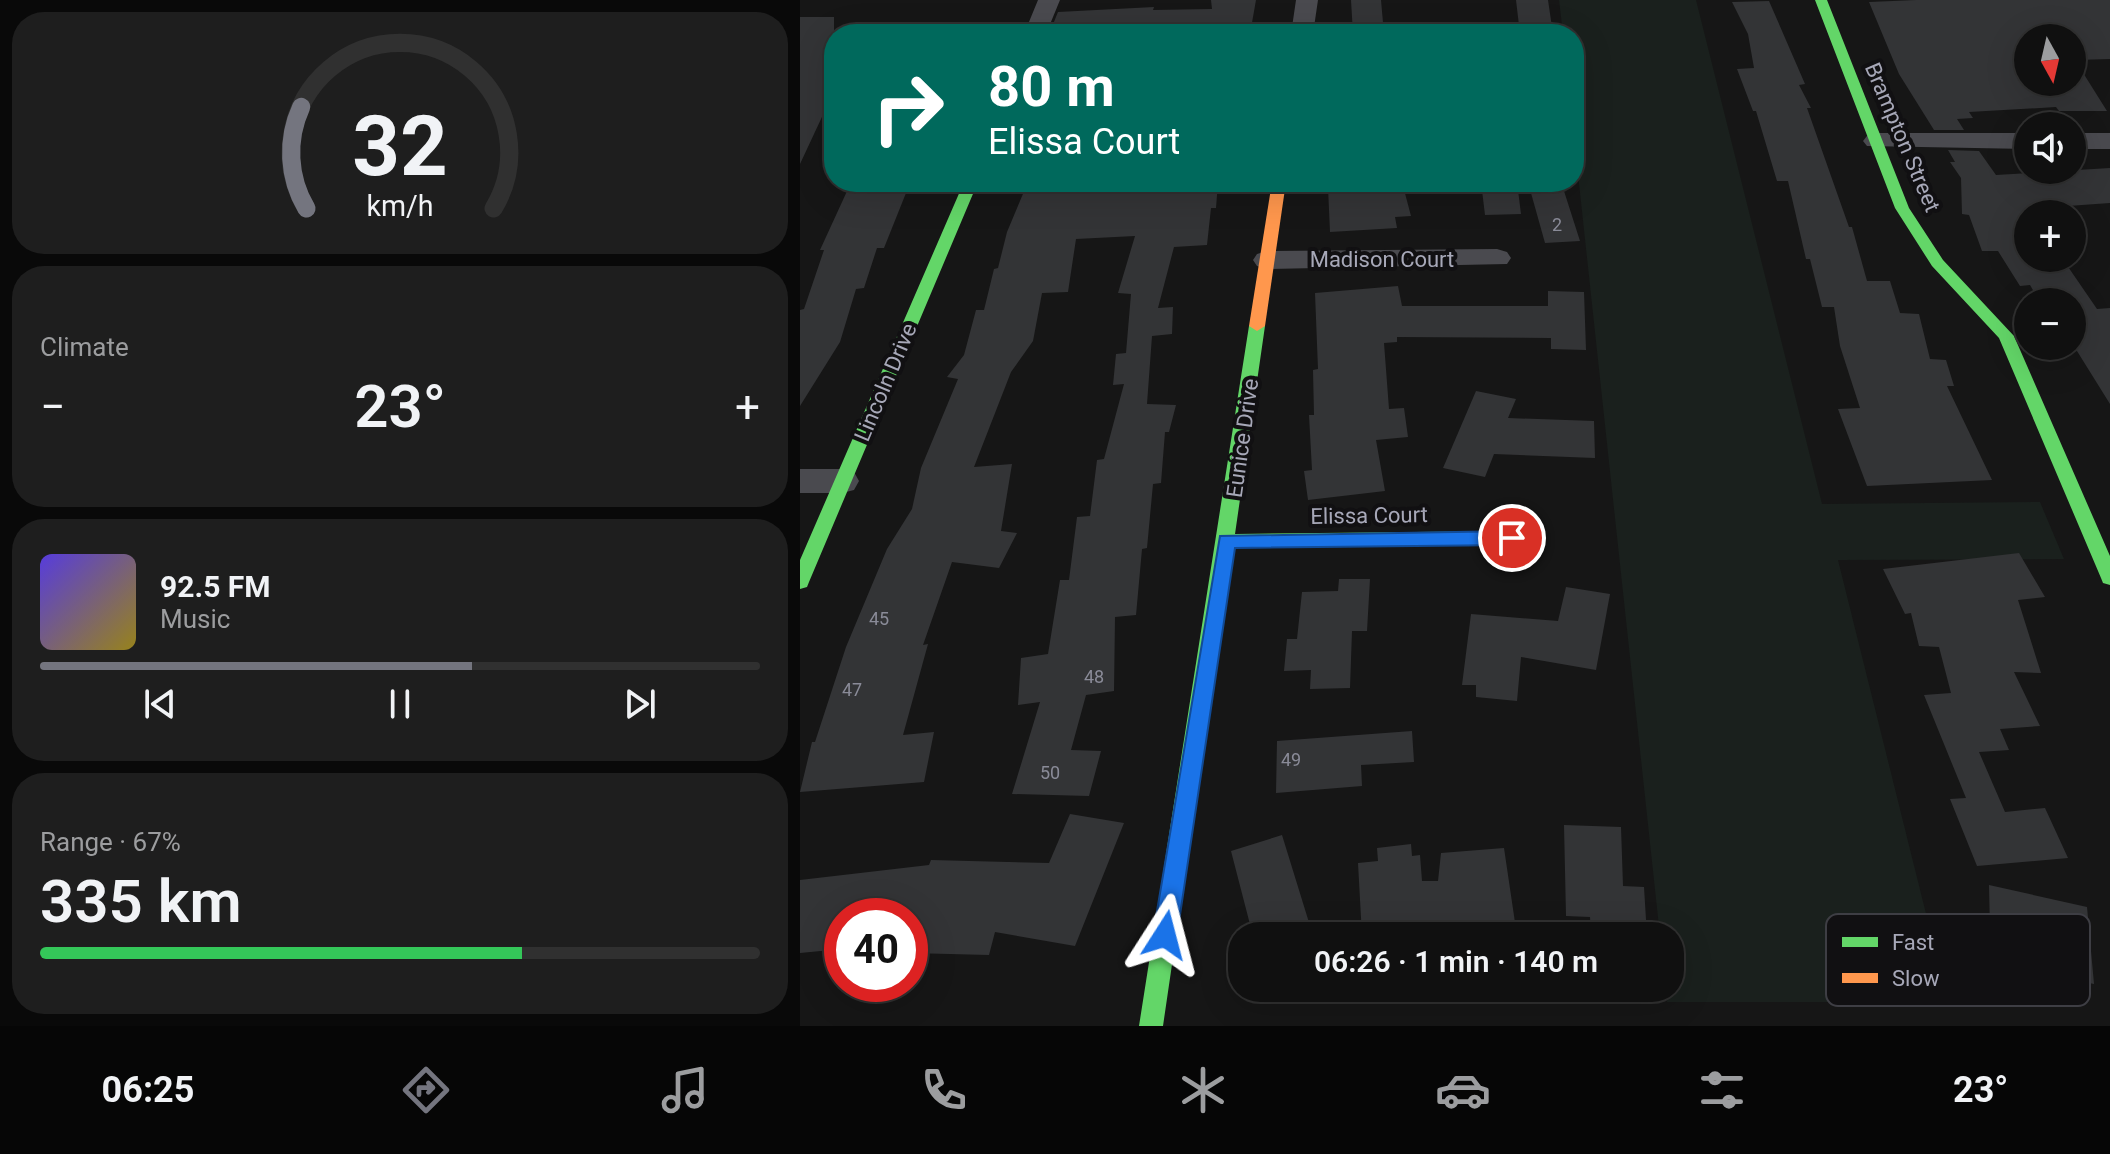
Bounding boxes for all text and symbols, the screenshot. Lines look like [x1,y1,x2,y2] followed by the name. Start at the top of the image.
[2014,24,2086,96] north arrow
[2014,24,2086,360] map controls
[988,54,1115,120] text: 80 m
[856,56,960,160] icon: right
[1860,59,1945,216] street label: Brampton Street
[352,97,448,194] text: 32
[2014,112,2086,184] button: sound
[988,121,1180,163] text: Elissa Court
[366,189,434,223] text: km/h
[2014,200,2086,272] button: +
[1552,214,1562,235] house number: 2
[1310,247,1454,272] street label: Madison Court
[2014,288,2086,360] button: −
[849,319,922,445] street label: Lincoln Drive
[40,332,129,362] text: Climate
[354,371,446,442] text: 23°
[1222,377,1263,499] street label: Eunice Drive
[40,381,65,433] text: −
[735,381,760,433] text: +
[1310,502,1428,529] street label: Elissa Court
[1478,504,1546,572] pin
[1490,516,1534,560] icon: arrive
[160,569,271,604] text: 92.5 FM
[160,604,230,634] text: Music
[869,608,889,629] house number: 45
[1084,666,1104,687] house number: 48
[842,679,862,700] house number: 47
[138,682,182,726] icon: previous
[378,682,422,726] icon: pause
[618,682,662,726] icon: next
[1281,749,1301,770] house number: 49
[1040,762,1060,783] house number: 50
[40,827,181,857] text: Range · 67%
[40,866,242,937] text: 335 km
[1123,893,1207,977] position arrow
[824,898,928,1002] speed limit sign: 40
[1826,914,2090,1006] legend
[1892,930,1934,955] text: Fast
[1314,944,1598,979] text: 06:26 · 1 min · 140 m
[1892,966,1940,991] text: Slow
[398,1062,454,1118] icon: directions
[657,1062,713,1118] icon: music
[916,1062,972,1118] icon: phone
[1175,1062,1231,1118] icon: climate
[1435,1062,1491,1118] icon: car
[1694,1062,1750,1118] icon: filters
[102,1069,194,1111] text: 06:25
[1953,1069,2008,1111] text: 23°

